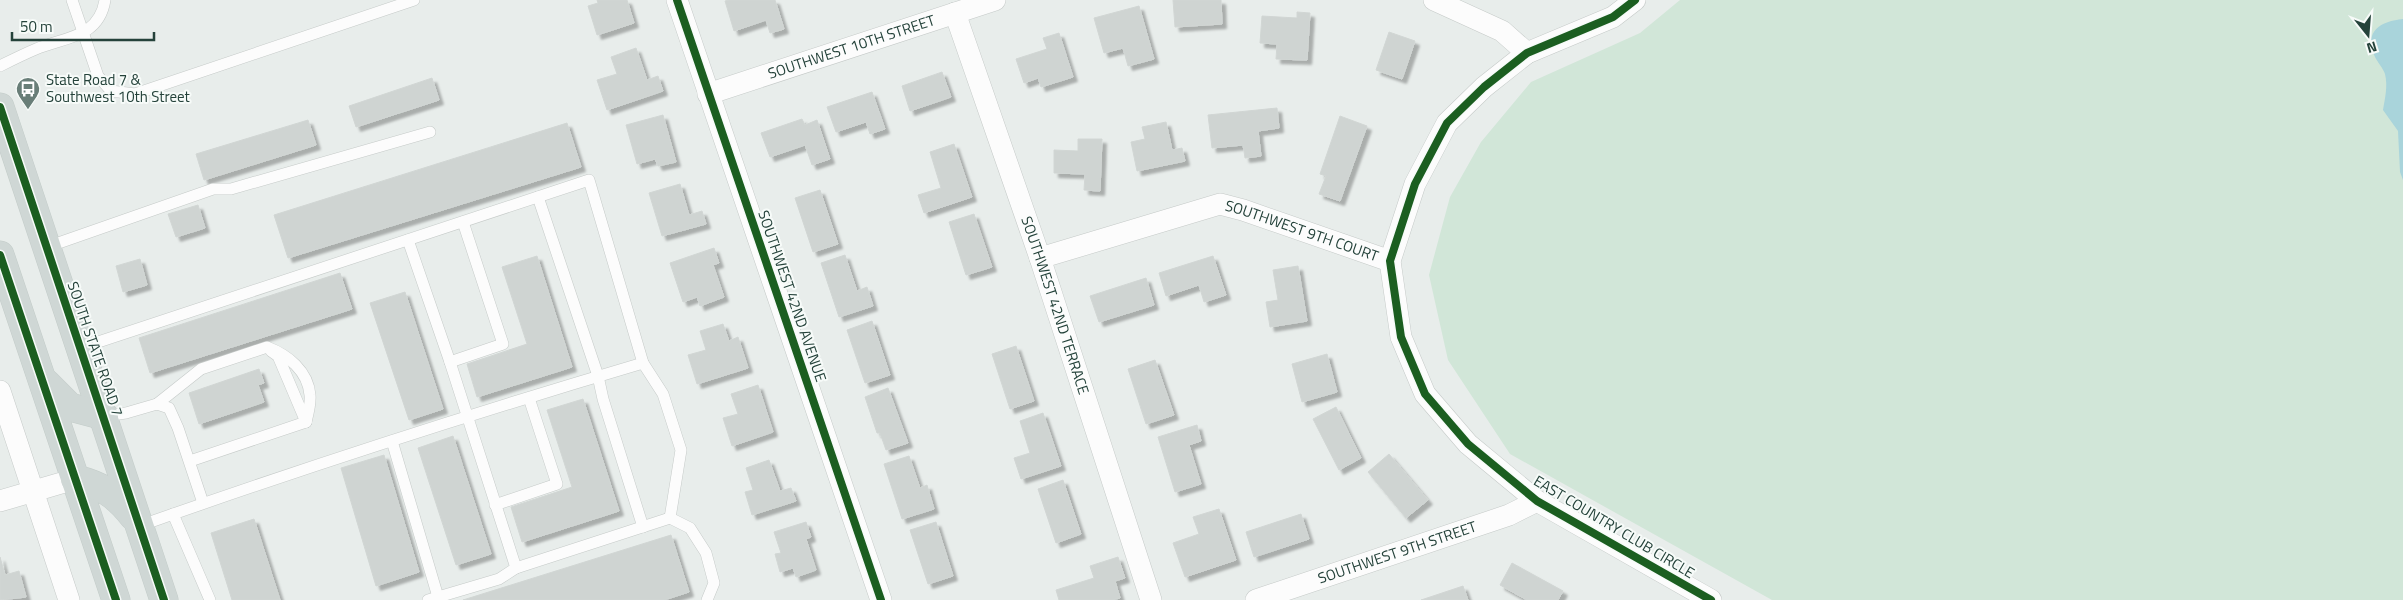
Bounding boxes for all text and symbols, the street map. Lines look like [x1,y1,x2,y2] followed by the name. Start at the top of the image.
[765,8,938,85] street label: SOUTHWEST 10TH STREET
[12,10,155,42] scale bar
[2343,10,2393,60] north arrow
[20,15,53,38] text: 50 m
[2364,36,2380,59] text: N
[46,68,191,108] place label: State Road 7 & Southwest 10th Street
[15,76,41,110] bus stop icon: State Road 7 & Southwest 10th Street
[1223,194,1382,267] street label: SOUTHWEST 9TH COURT
[752,207,833,385] street label: SOUTHWEST 42ND AVENUE
[1015,213,1096,397] street label: SOUTHWEST 42ND TERRACE
[62,278,129,419] street label: SOUTH STATE ROAD 7
[1529,469,1699,584] street label: EAST COUNTRY CLUB CIRCLE
[1315,515,1480,589] street label: SOUTHWEST 9TH STREET

